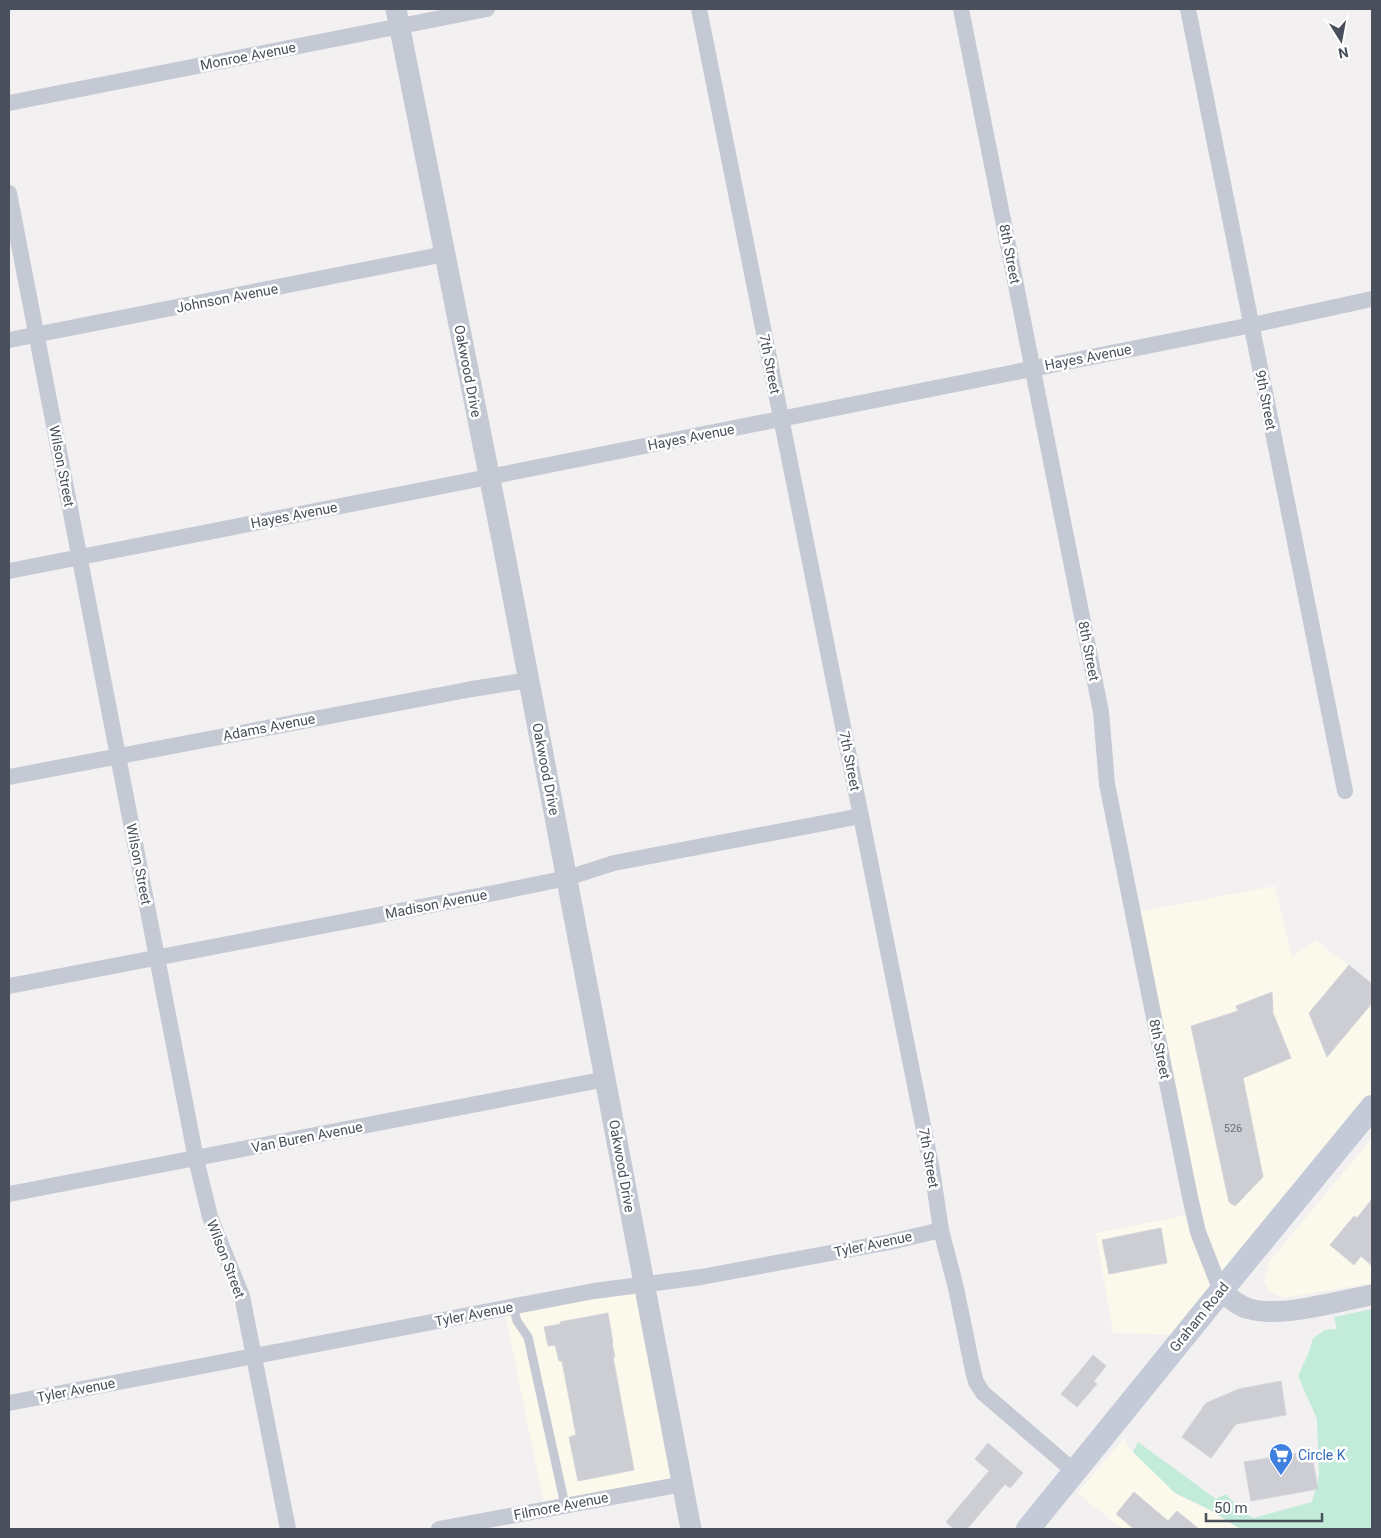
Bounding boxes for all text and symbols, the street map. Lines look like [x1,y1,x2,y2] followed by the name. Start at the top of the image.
[1316,15,1366,65] north arrow
[199,39,297,73] street label: Monroe Avenue
[1337,44,1350,62] text: N
[996,223,1024,286] street label: 8th Street
[175,280,279,316] street label: Johnson Avenue
[451,324,485,418] street label: Oakwood Drive
[756,333,784,396] street label: 7th Street
[1043,341,1133,373] street label: Hayes Avenue
[1252,369,1280,432] street label: 9th Street
[646,421,736,453] street label: Hayes Avenue
[46,424,78,508] street label: Wilson Street
[249,499,339,531] street label: Hayes Avenue
[1075,620,1103,683] street label: 8th Street
[222,710,316,744] street label: Adams Avenue
[529,722,563,816] street label: Oakwood Drive
[836,730,864,793] street label: 7th Street
[123,822,155,906] street label: Wilson Street
[384,886,488,922] street label: Madison Avenue
[1146,1018,1174,1081] street label: 8th Street
[250,1118,364,1156] street label: Van Buren Avenue
[606,1118,638,1214] street label: Oakwood Drive
[1224,1122,1242,1135] house number: 526
[916,1127,942,1190] street label: 7th Street
[204,1218,248,1301] street label: Wilson Street
[833,1228,913,1260] street label: Tyler Avenue
[1166,1279,1232,1355] street label: Graham Road
[434,1299,514,1329] street label: Tyler Avenue
[36,1375,116,1405] street label: Tyler Avenue
[1268,1442,1294,1476] supermarket icon: Circle K
[1298,1447,1346,1463] place label: Circle K
[512,1489,610,1523] street label: Filmore Avenue
[1206,1490,1322,1522] scale bar
[1214,1499,1248,1517] text: 50 m

